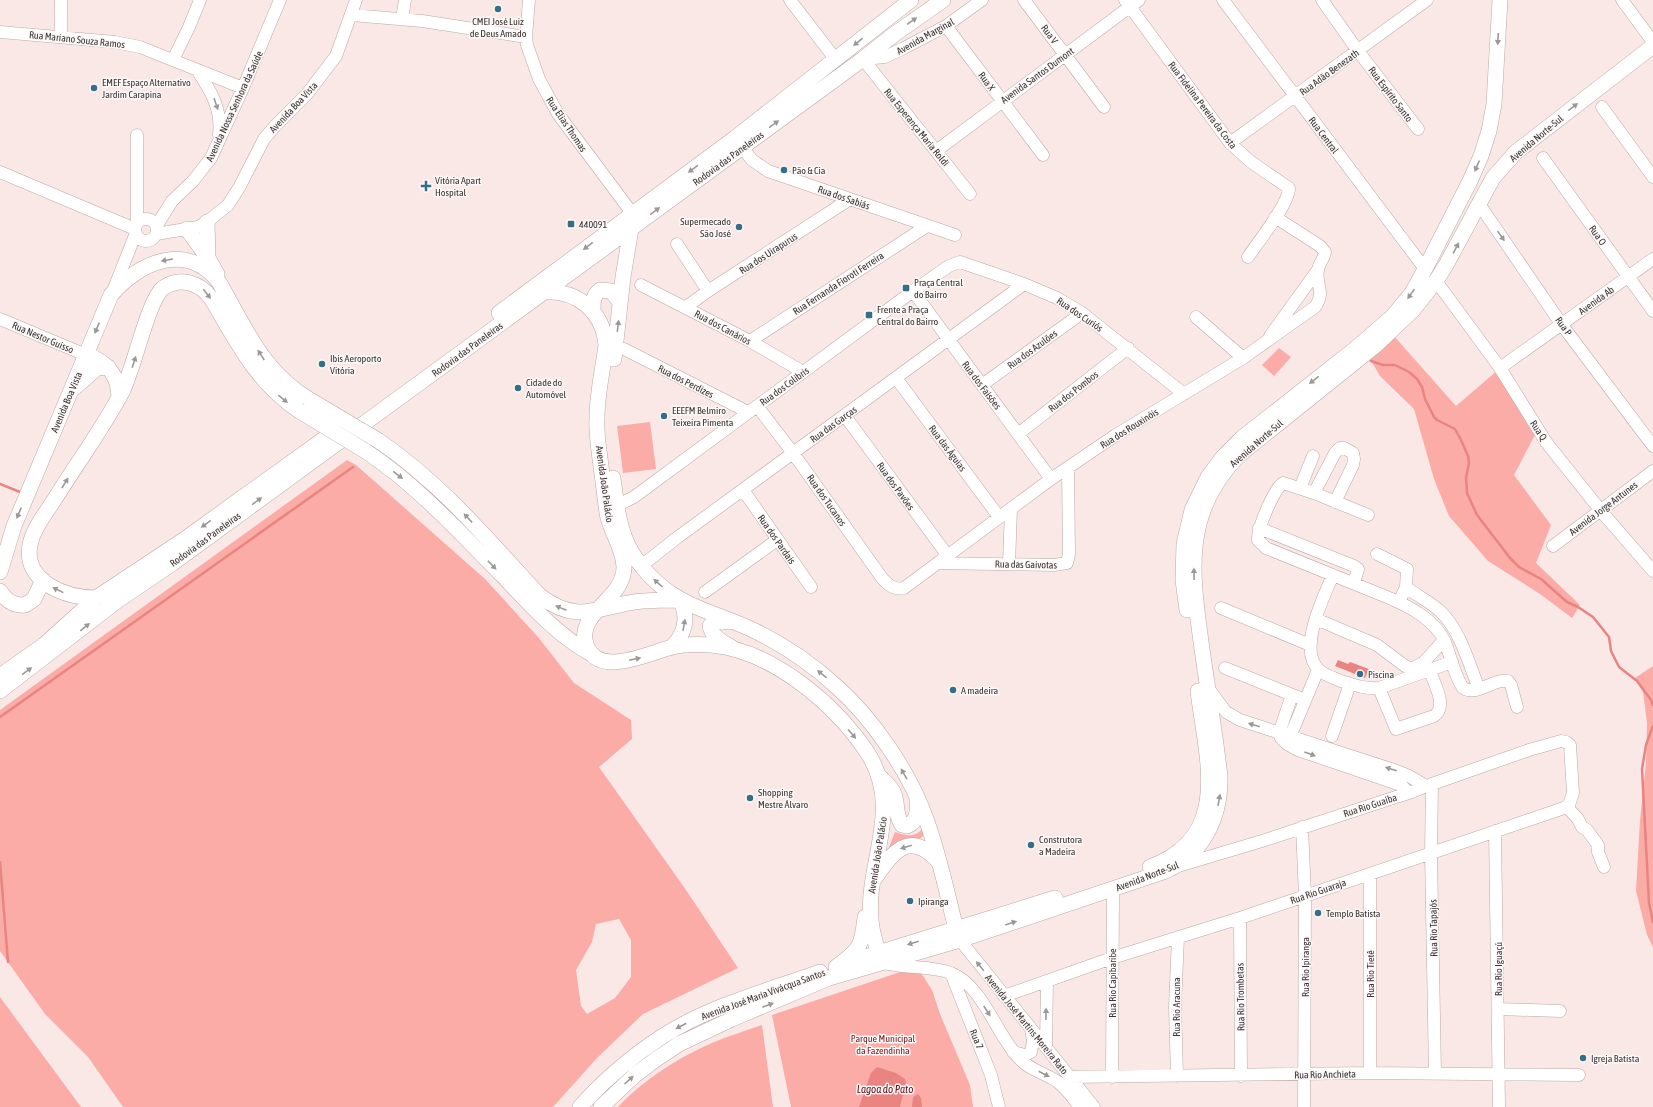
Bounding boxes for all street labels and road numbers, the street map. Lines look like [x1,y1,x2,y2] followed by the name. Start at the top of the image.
[895,16,956,57] street label: Avenida Marginal
[1039,23,1060,46] street label: Rua V
[28,29,126,50] street label: Rua Mariano Souza Ramos
[999,45,1076,106] street label: Avenida Santos Dumont
[1297,47,1361,98] street label: Rua Adão Benezath
[204,49,265,163] street label: Avenida Nossa Senhora da Saúde
[1166,60,1239,151] street label: Rua Fidelina Pereira da Costa
[1366,65,1415,124] street label: Rua Espírito Santo
[976,70,997,93] street label: Rua X
[267,80,320,135] street label: Avenida Boa Vista
[882,86,951,168] street label: Rua Esperança Maria Roldi
[544,95,589,154] street label: Rua Elias Thomas
[1507,113,1566,164] street label: Avenida Norte-Sul
[1306,115,1341,156] street label: Rua Central
[691,129,766,188] street label: Rodovia das Paneleiras
[816,183,872,212] street label: Rua dos Sabiás
[1587,223,1609,247] street label: Rua O
[737,230,800,276] street label: Rua dos Uirapurus
[791,250,886,317] street label: Rua Fernanda Fioroti Ferreira
[1576,284,1616,317] street label: Avenida Ab
[1055,295,1105,334] street label: Rua dos Curiós
[693,308,753,347] street label: Rua dos Canários
[1553,315,1574,338] street label: Rua P
[10,320,76,355] street label: Rua Nestor Guisso
[430,320,505,379] street label: Rodovia das Paneleiras
[1005,327,1060,371] street label: Rua dos Azulões
[960,359,1004,412] street label: Rua dos Faisões
[656,363,716,400] street label: Rua dos Perdizes
[758,365,811,408] street label: Rua dos Colibris
[1046,368,1101,414] street label: Rua dos Pombos
[49,370,84,434] street label: Avenida Boa Vista
[808,404,859,445] street label: Rua das Garças
[1098,406,1161,451] street label: Rua dos Rouxinóis
[1228,417,1285,469] street label: Avenida Norte-Sul
[1528,418,1549,442] street label: Rua Q
[927,423,969,474] street label: Rua das Águias
[594,445,615,523] street label: Avenida João Palácio
[875,460,917,513] street label: Rua dos Pavões
[805,472,849,529] street label: Rua dos Tucanos
[1567,479,1640,538] street label: Avenida Jorge Antunes
[168,510,243,569] street label: Rodovia das Paneleiras
[756,512,798,566] street label: Rua dos Pardais
[995,558,1058,571] street label: Rua das Gaivotas
[1342,792,1399,819] street label: Rua Rio Guaíba
[866,816,889,894] street label: Avenida João Palácio
[1114,859,1180,893] street label: Avenida Norte-Sul
[1289,877,1348,906] street label: Rua Rio Guaraja
[1427,899,1440,957] street label: Rua Rio Tapajós
[1300,937,1311,997] street label: Rua Rio Ipiranga
[1493,942,1504,996] street label: Rua Rio Iguaçú
[1107,948,1118,1018] street label: Rua Rio Capibaribe
[1365,950,1376,998] street label: Rua Rio Tietê
[1234,962,1247,1031] street label: Rua Rio Trombetas
[700,967,827,1022] street label: Avenida José Maria Vivácqua Santos
[983,972,1070,1077] street label: Avenida José Martins Moreira Rato
[1171,977,1182,1037] street label: Rua Rio Aracuna
[967,1028,986,1051] street label: Rua 7
[1294,1068,1356,1081] street label: Rua Rio Anchieta

